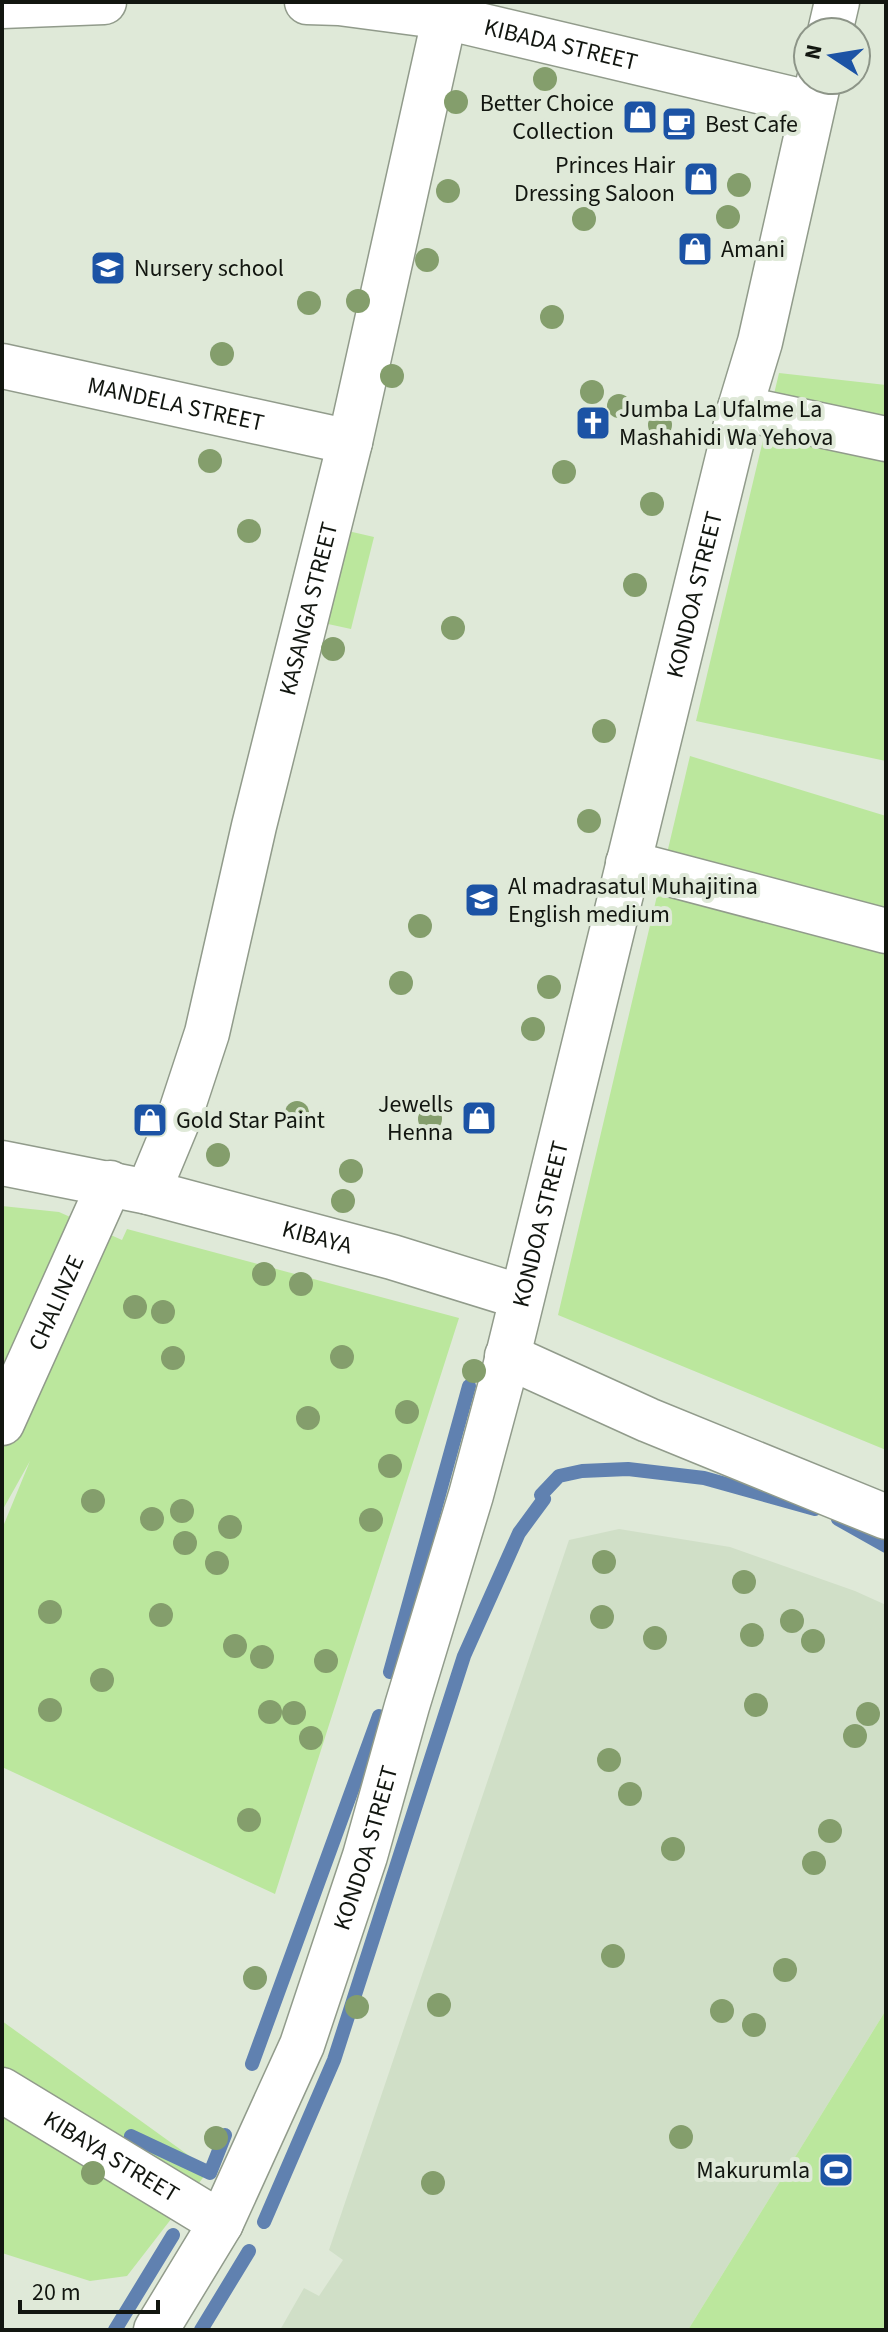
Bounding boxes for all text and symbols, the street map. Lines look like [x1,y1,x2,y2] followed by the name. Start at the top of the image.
[480,10,641,80] street label: KIBADA STREET
[792,16,872,96] north arrow
[796,42,831,63] text: N
[480,86,614,149] place label: Better Choice Collection
[621,98,659,136] shop icon: Better Choice Collection
[660,105,698,143] cafe icon: Best Cafe
[705,107,798,142] place label: Best Cafe
[514,148,676,211] place label: Princes Hair Dressing Saloon
[682,160,720,198] shop icon: Princes Hair Dressing Saloon
[676,230,714,268] shop icon: Amani
[721,232,785,267] place label: Amani
[89,249,127,287] school or university icon: Nursery school
[134,251,284,286] place label: Nursery school
[84,368,268,441] street label: MANDELA STREET
[619,392,833,455] place label: Jumba La Ufalme La Mashahidi Wa Yehova
[574,404,612,442] church icon: Jumba La Ufalme La Mashahidi Wa Yehova
[658,508,732,682] street label: KONDOA STREET
[270,518,347,699] street label: KASANGA STREET
[508,869,758,932] place label: Al madrasatul Muhajitina English medium
[463,881,501,919] school or university icon: Al madrasatul Muhajitina English medium
[378,1087,453,1150] place label: Jewells Henna
[460,1099,498,1137] shop icon: Jewells Henna
[131,1101,169,1139] shop icon: Gold Star Paint
[176,1103,325,1138] place label: Gold Star Paint
[503,1137,578,1311] street label: KONDOA STREET
[278,1211,356,1264] street label: KIBAYA
[20,1249,93,1356] street label: CHALINZE
[324,1762,407,1935] street label: KONDOA STREET
[37,2102,186,2212] street label: KIBAYA STREET
[817,2151,855,2189] sports icon: Makurumla
[696,2153,810,2188] place label: Makurumla
[20,2264,158,2314] scale bar
[32,2275,81,2310] text: 20 m

